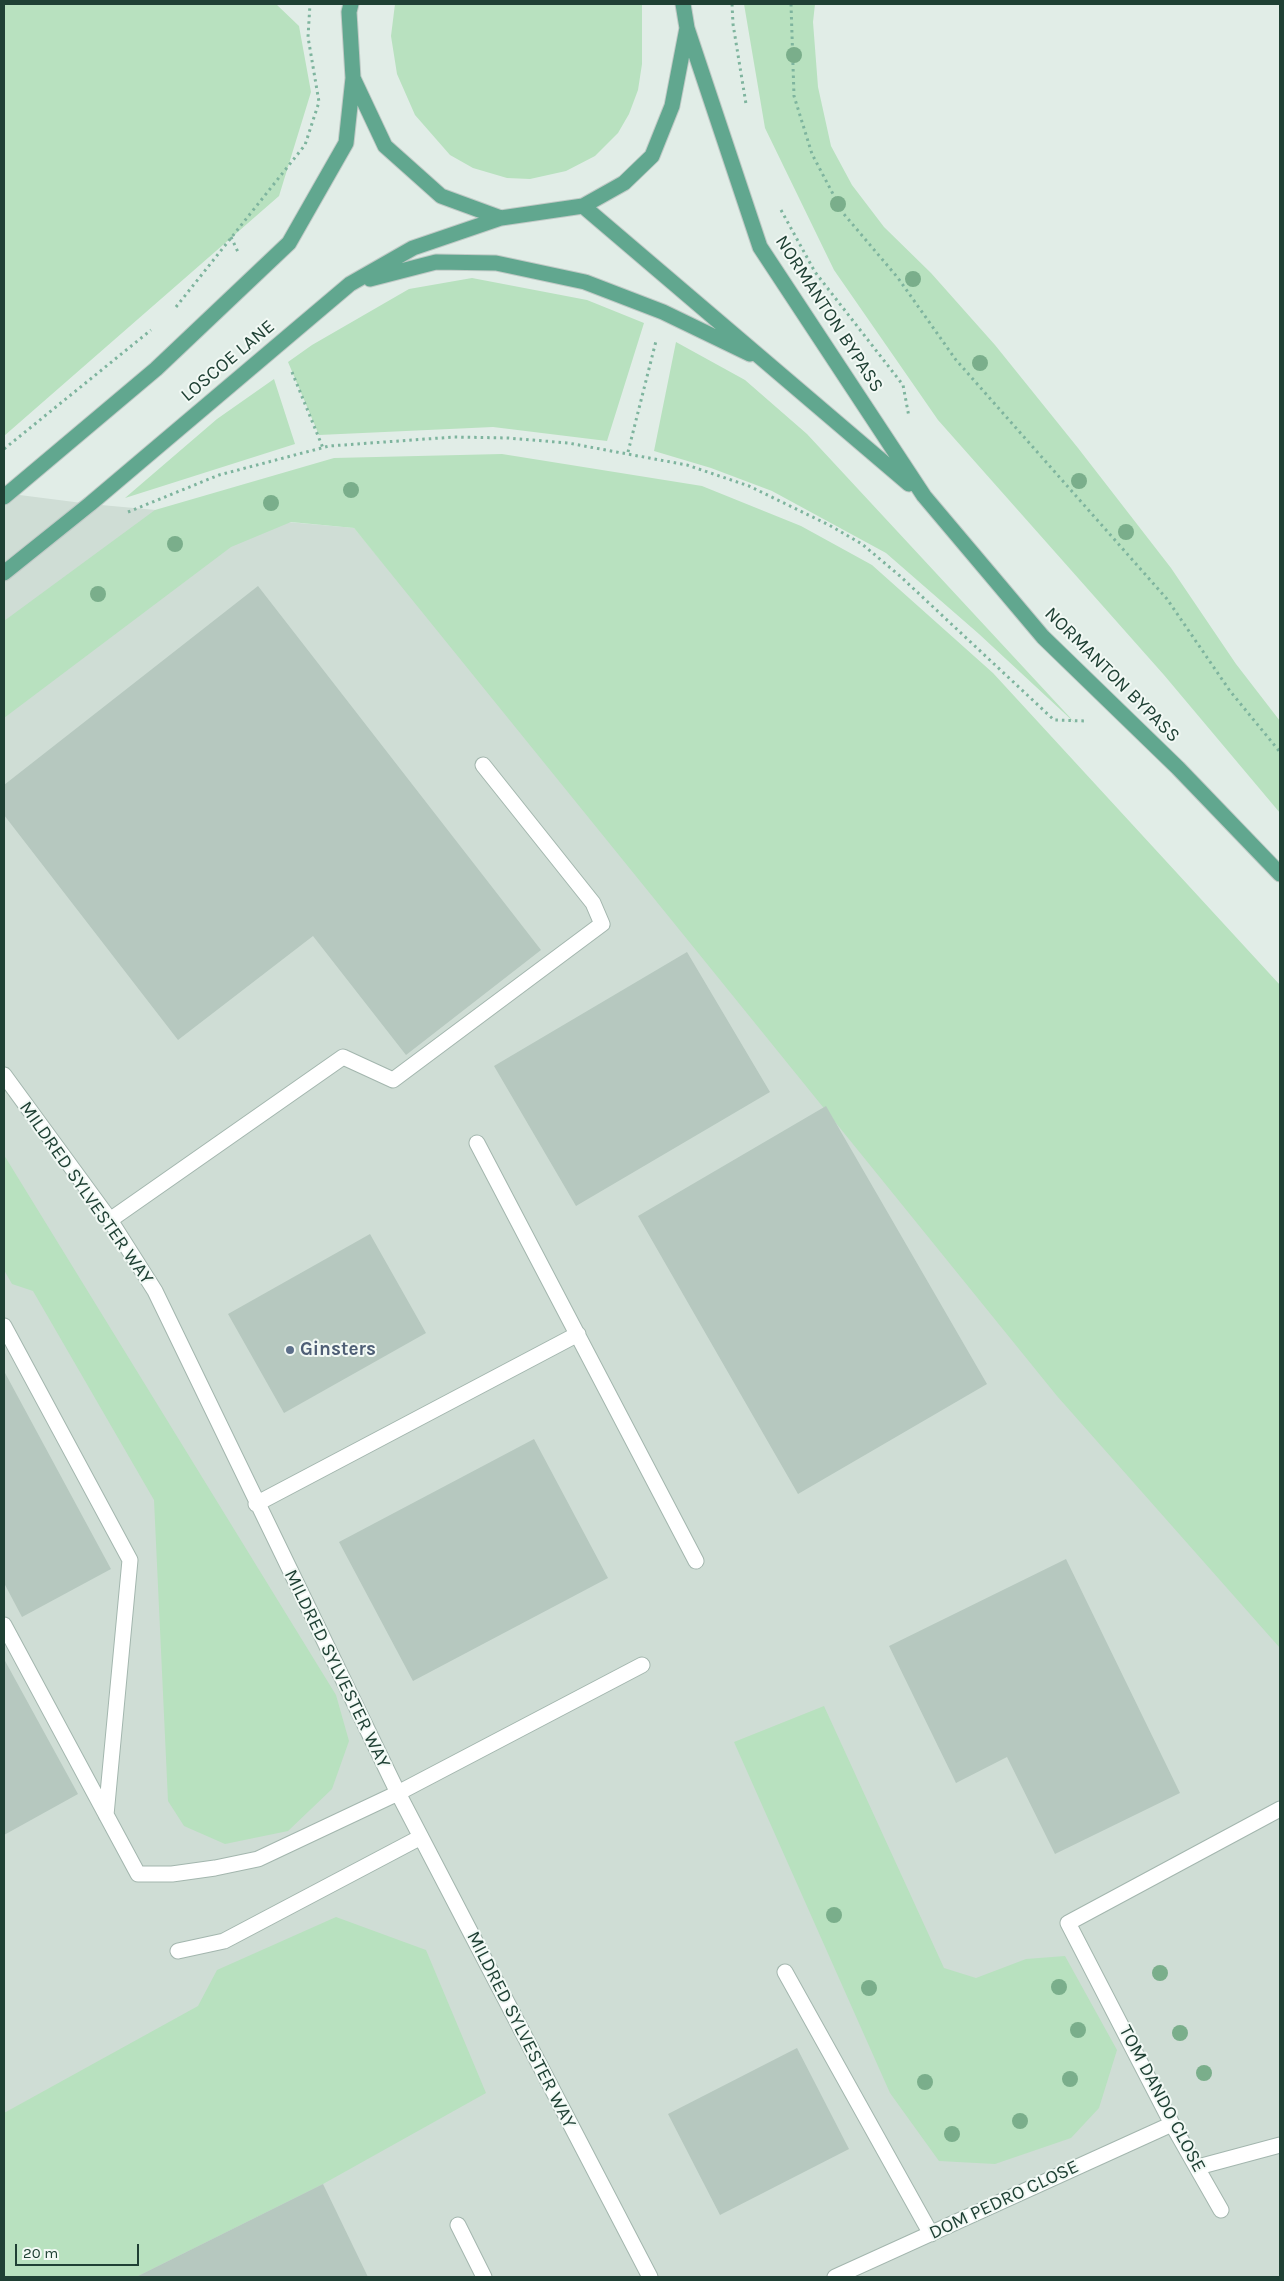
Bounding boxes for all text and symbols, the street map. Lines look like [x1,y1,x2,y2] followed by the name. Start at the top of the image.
[770,231,888,397] street label: NORMANTON BYPASS
[177,315,279,407] street label: LOSCOE LANE
[1040,603,1184,747] street label: NORMANTON BYPASS
[14,1097,158,1289] street label: MILDRED SYLVESTER WAY
[300,1339,376,1361] place label: Ginsters
[284,1344,296,1356] marker: Ginsters
[279,1566,395,1772] street label: MILDRED SYLVESTER WAY
[461,1928,581,2132] street label: MILDRED SYLVESTER WAY
[1114,2022,1210,2176] street label: TOM DANDO CLOSE
[926,2155,1082,2245] street label: DOM PEDRO CLOSE
[18,2234,141,2266] scale bar
[23,2244,58,2262] text: 20 m

